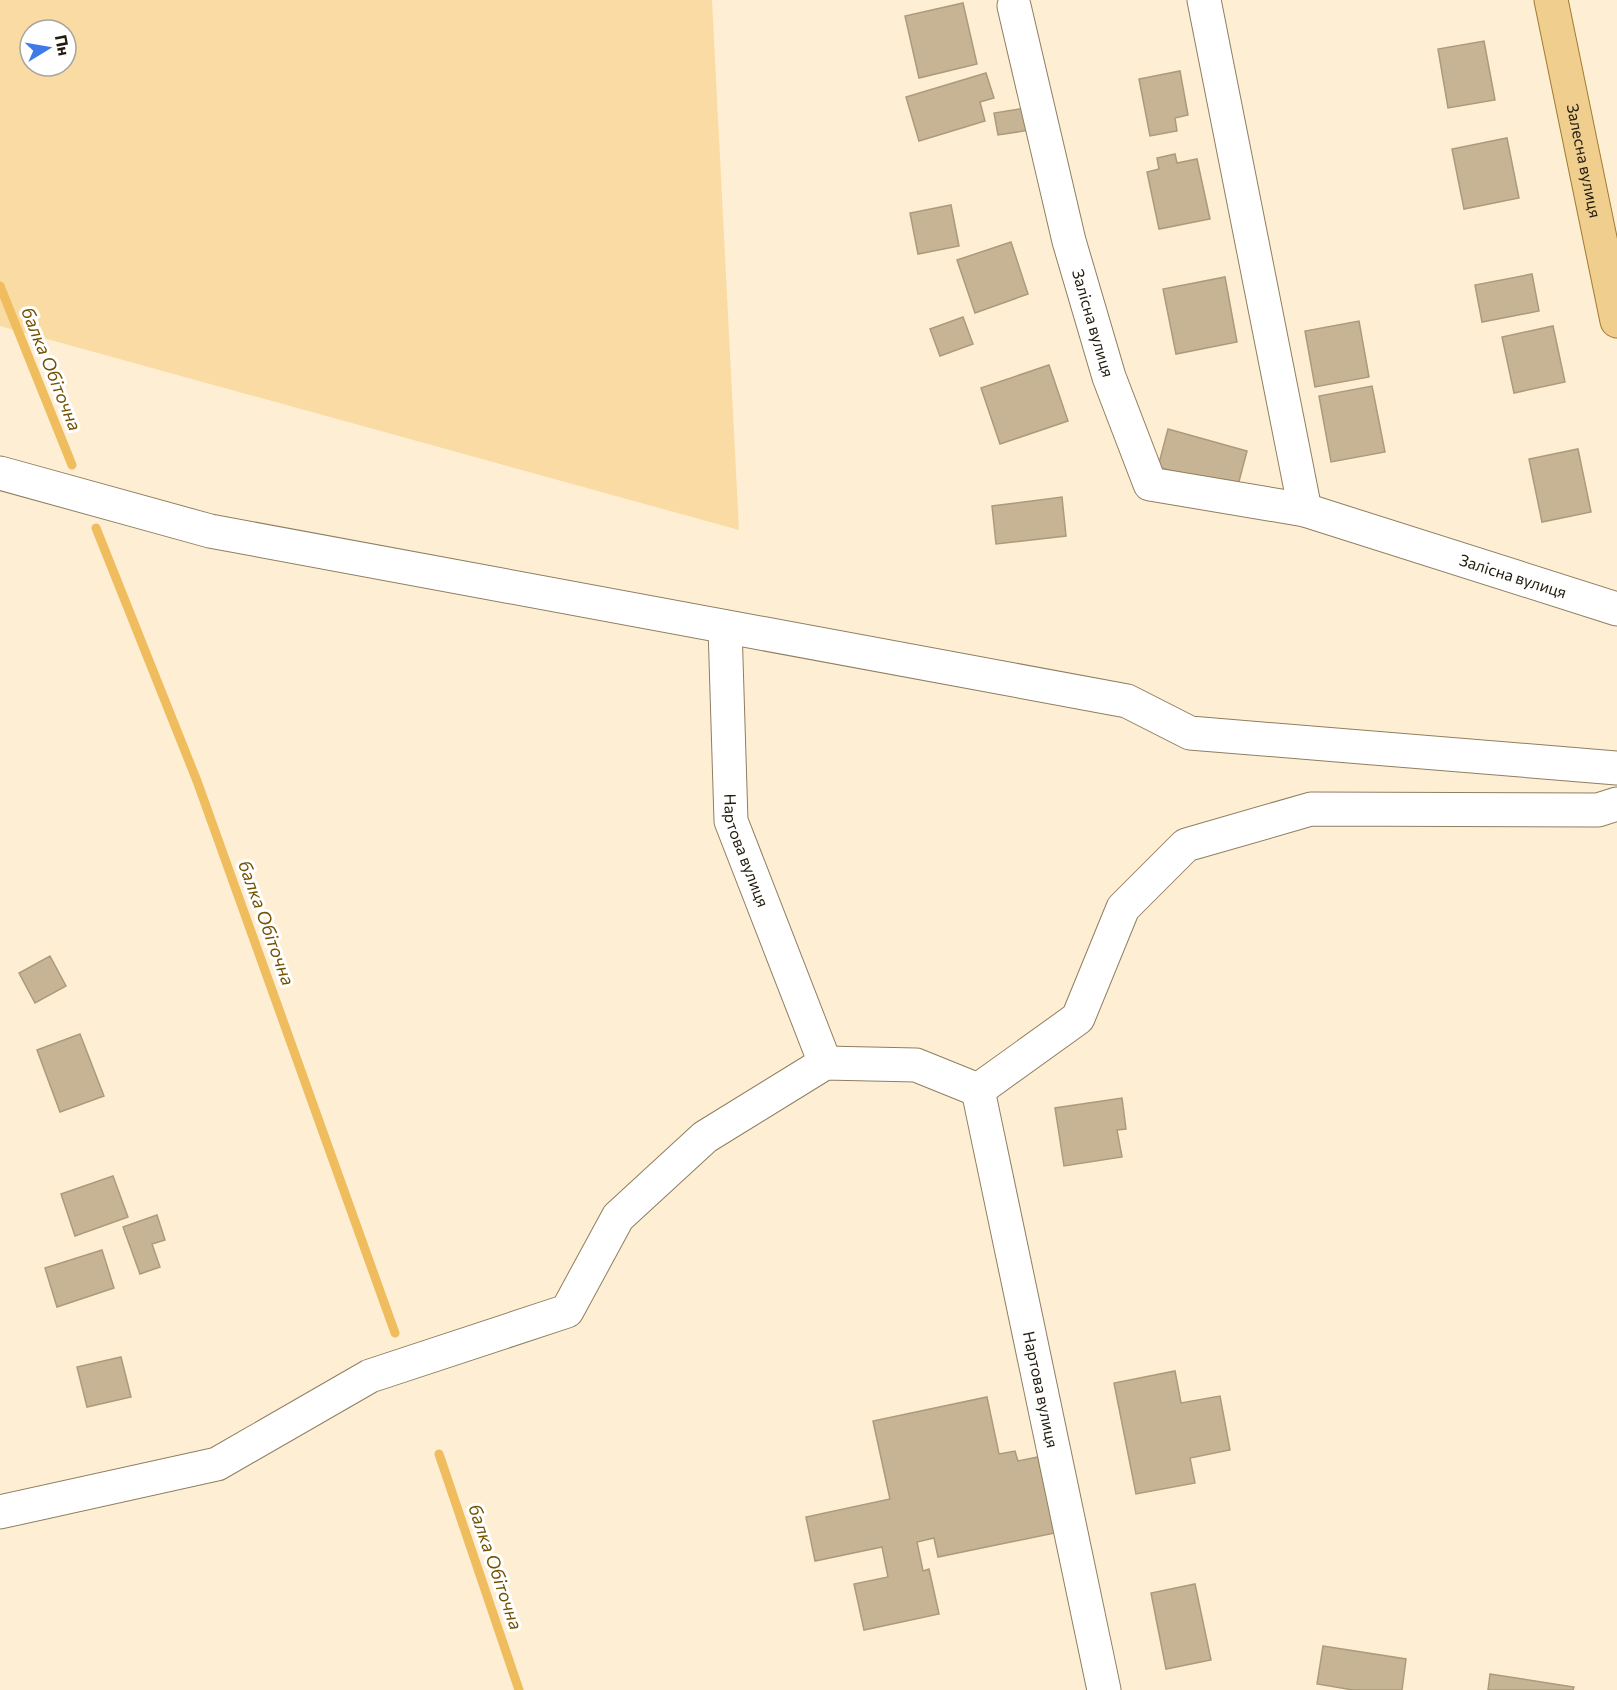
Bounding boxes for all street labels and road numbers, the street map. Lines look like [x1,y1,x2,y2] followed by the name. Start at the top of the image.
[1564,102,1606,219] street label: Залесна вулиця
[1069,267,1119,379] street label: Залісна вулиця
[1457,550,1569,601] street label: Залісна вулиця
[721,793,773,909] street label: Нартова вулиця
[1020,1329,1063,1449] street label: Нартова вулиця

